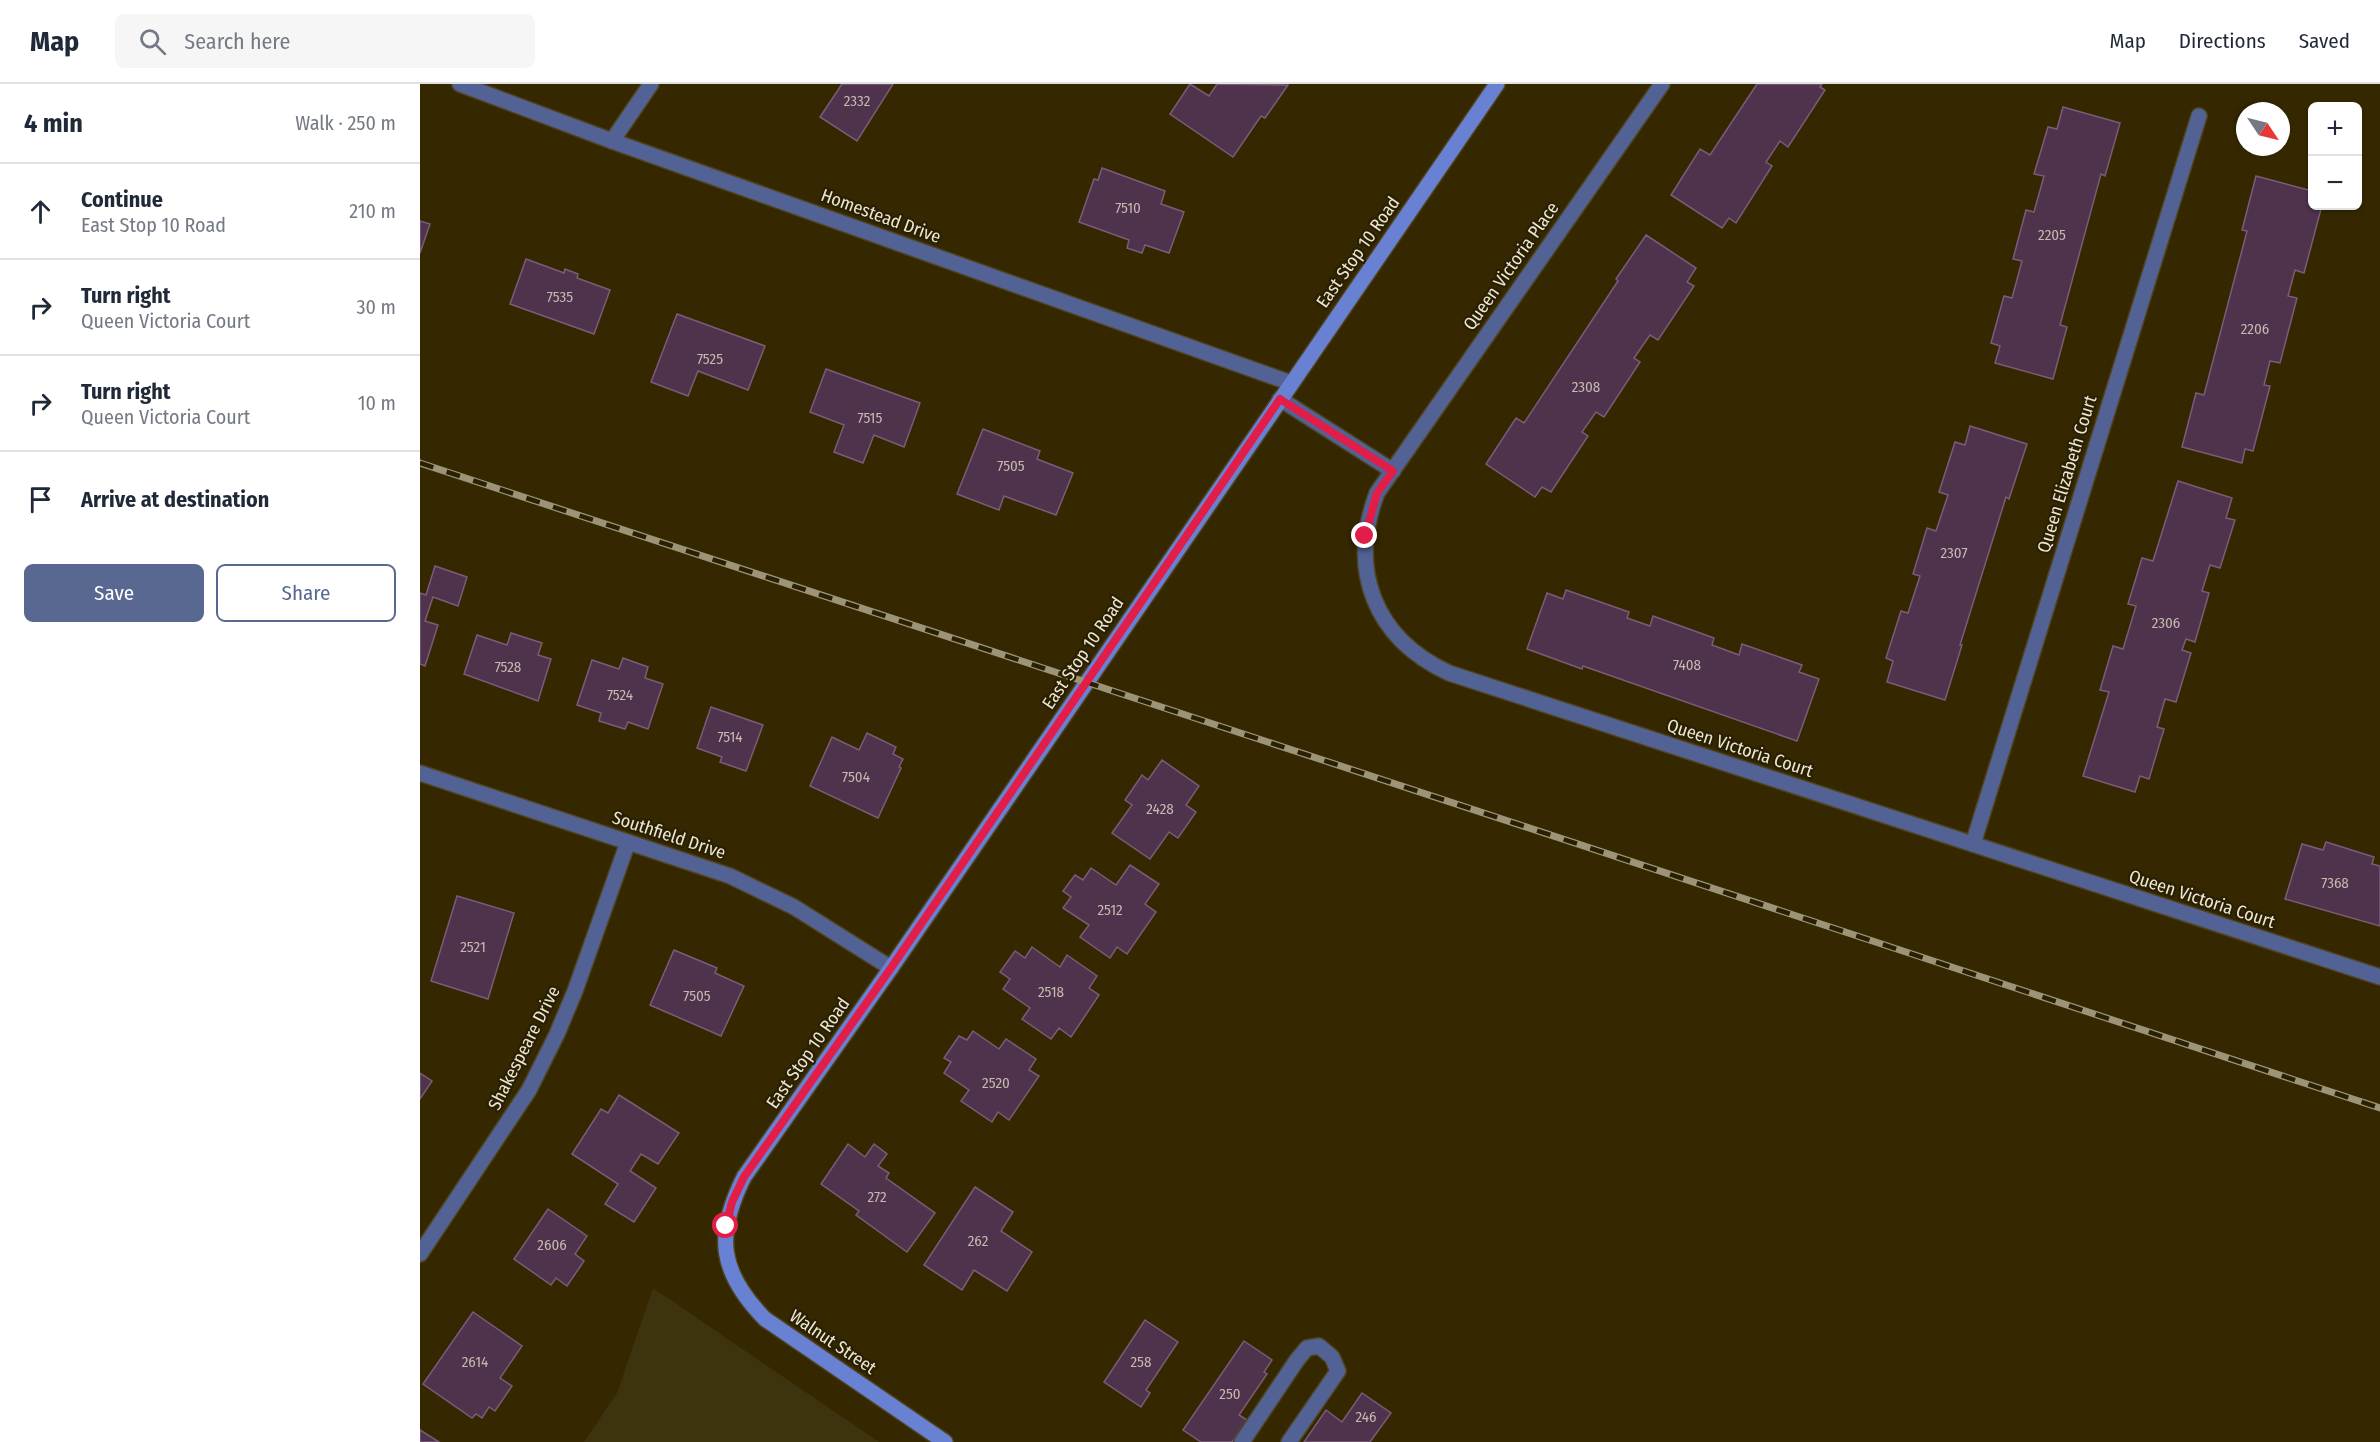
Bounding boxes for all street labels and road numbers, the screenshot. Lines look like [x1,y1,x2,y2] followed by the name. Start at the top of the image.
[818,184,944,248] street label: Homestead Drive
[1312,192,1404,312] street label: East Stop 10 Road
[1459,198,1564,334] street label: Queen Victoria Place
[2033,393,2101,555] street label: Queen Elizabeth Court
[1037,593,1129,713] street label: East Stop 10 Road
[1664,714,1816,782] street label: Queen Victoria Court
[609,806,729,864] street label: Southfield Drive
[2126,865,2278,933] street label: Queen Victoria Court
[483,982,565,1114] street label: Shakespeare Drive
[762,993,854,1113] street label: East Stop 10 Road
[786,1305,881,1379] street label: Walnut Street

